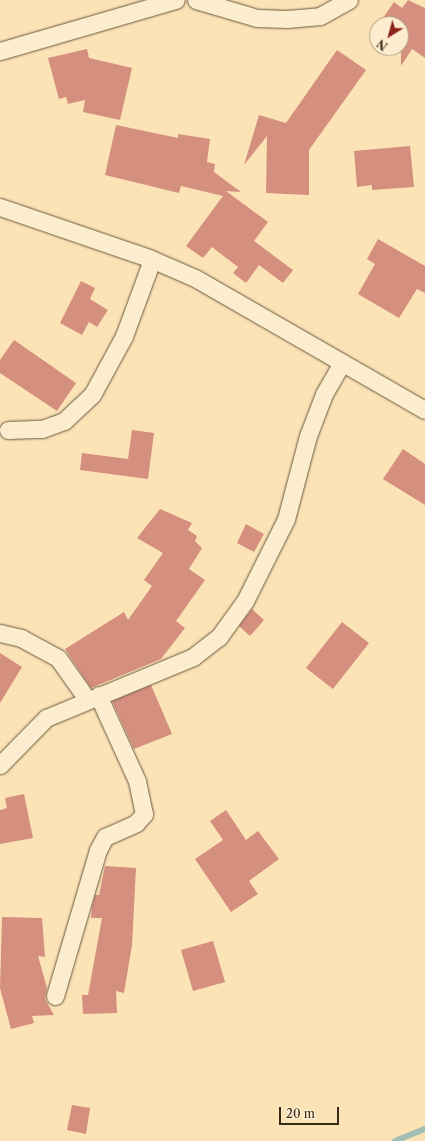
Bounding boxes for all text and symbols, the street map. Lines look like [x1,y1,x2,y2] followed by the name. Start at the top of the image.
[369,16,409,56] north arrow
[374,36,390,53] text: N
[281,1099,341,1125] scale bar
[286,1106,315,1121] text: 20 m

